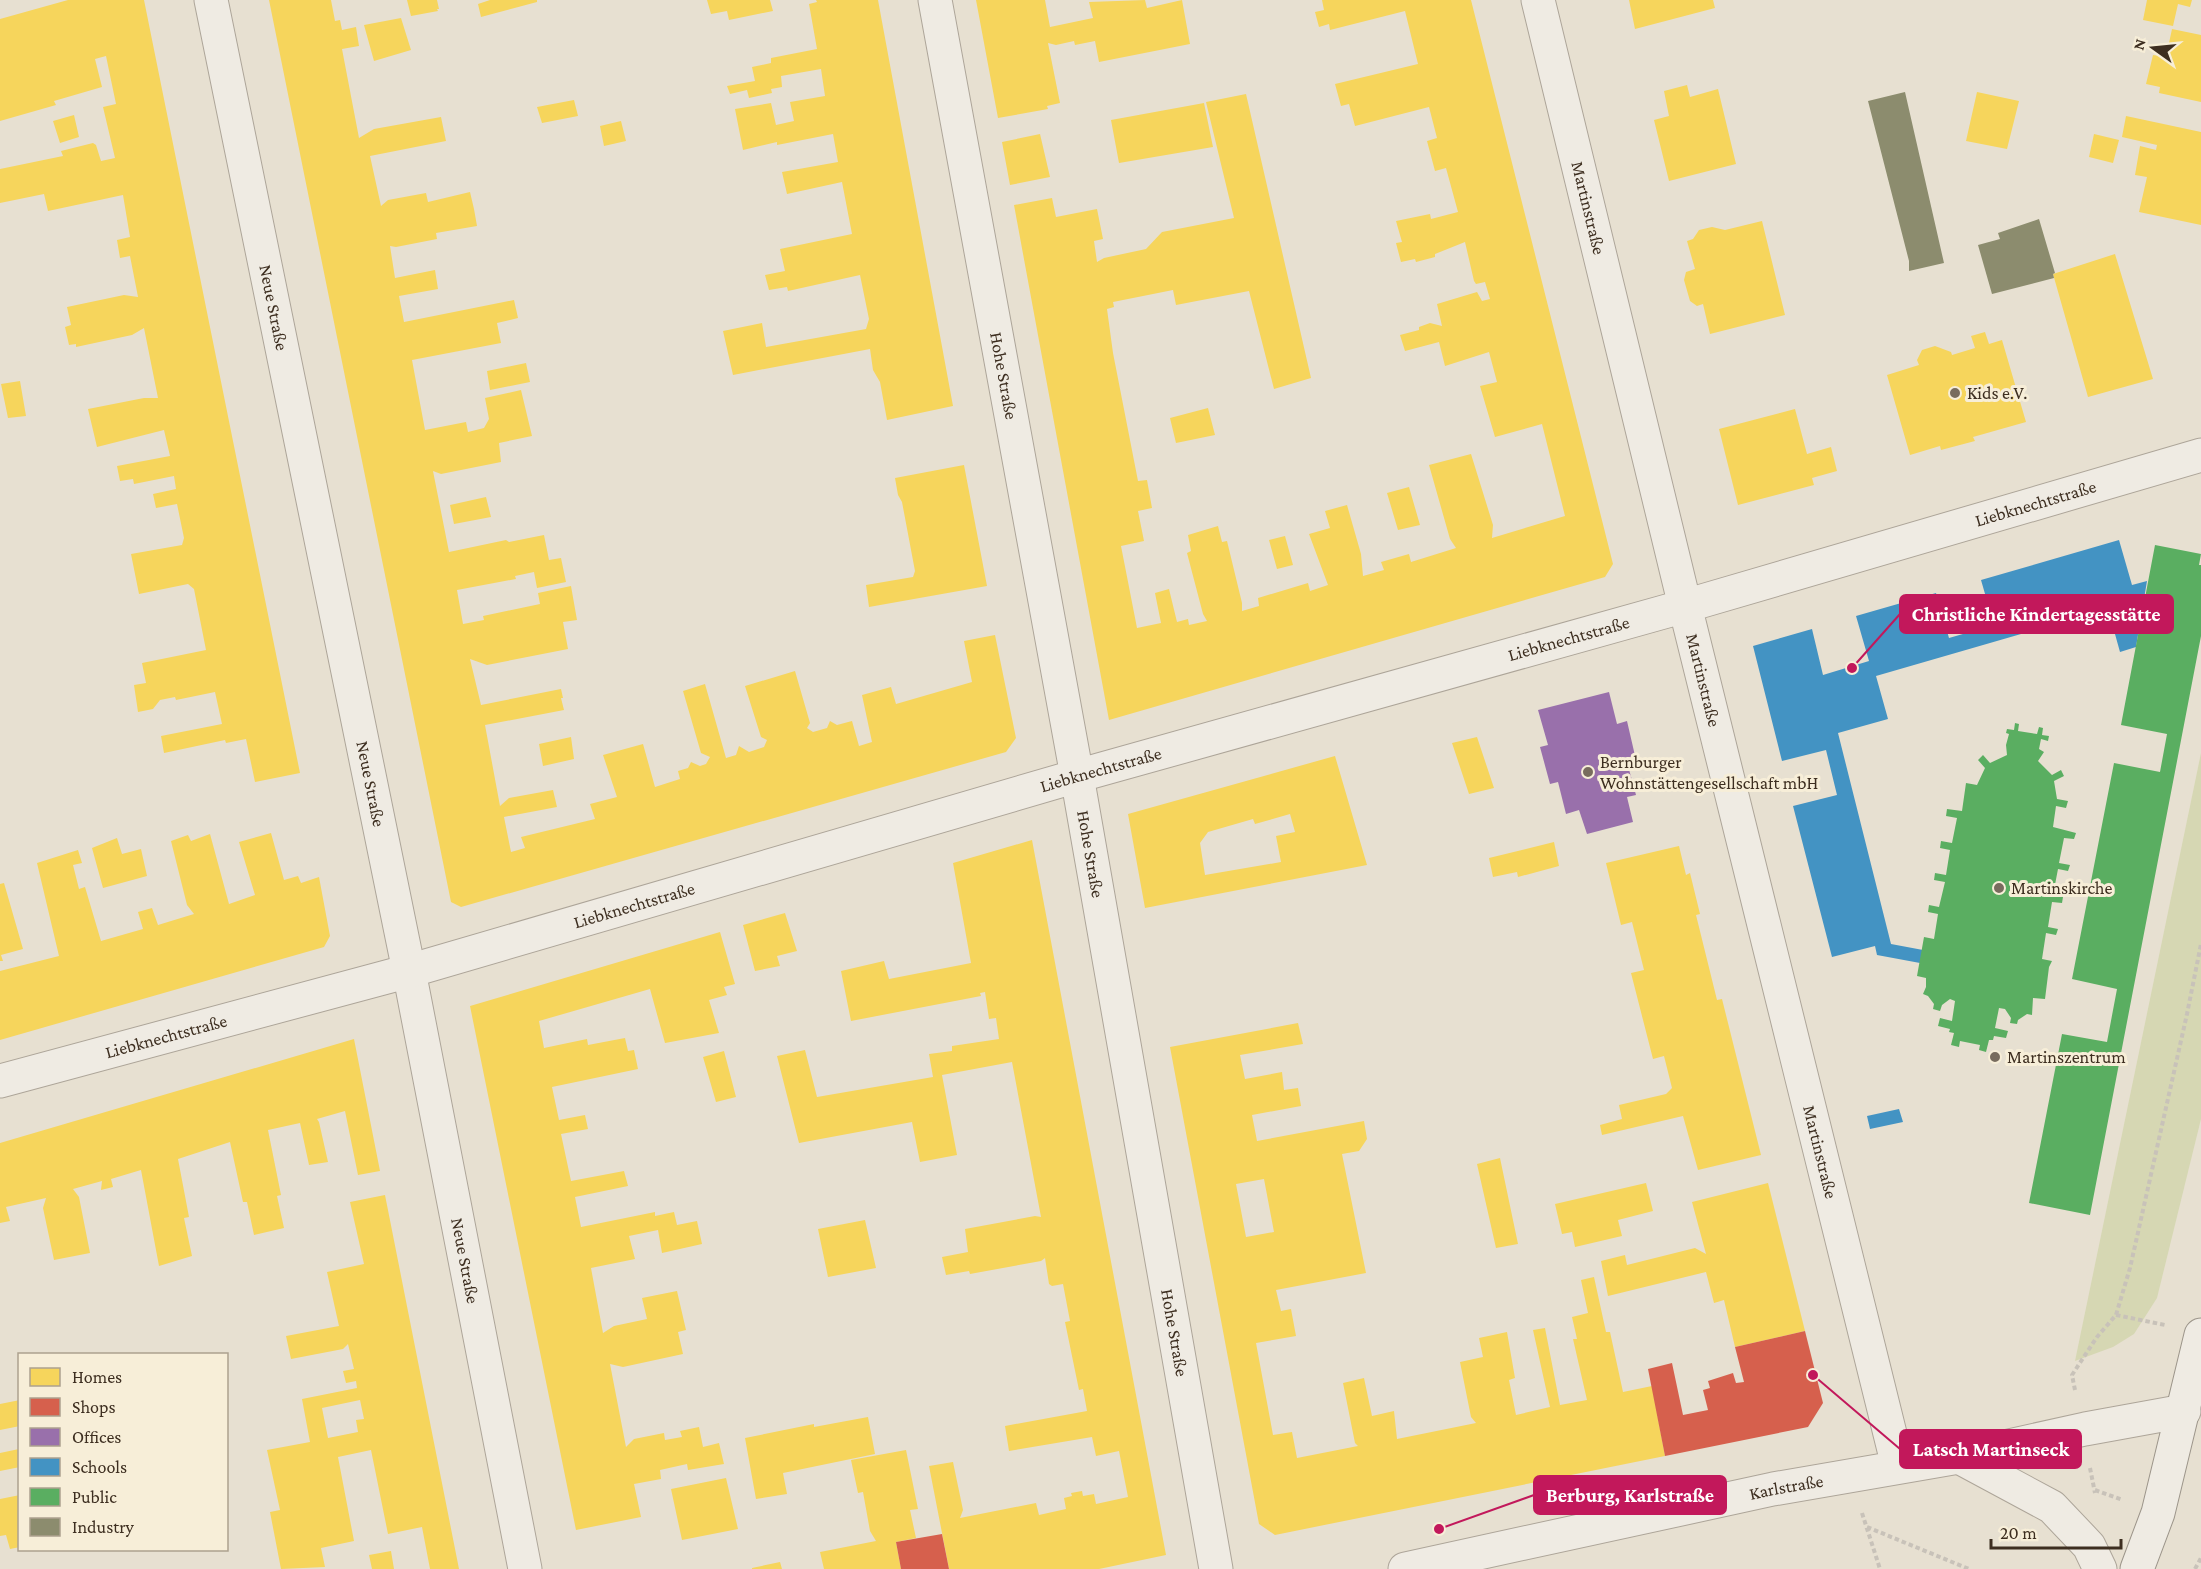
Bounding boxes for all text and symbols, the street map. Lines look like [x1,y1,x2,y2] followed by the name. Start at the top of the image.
[2123,18,2183,78] north arrow
[2129,37,2149,52] text: N
[1567,159,1609,257] street label: Martinstraße
[255,263,292,352] street label: Neue Straße
[986,330,1022,421] street label: Hohe Straße
[1967,383,2027,403] place label: Kids e.V.
[1948,386,1962,400] marker: Kids e.V.
[1973,476,2099,531] street label: Liebknechtstraße
[1900,595,2173,633] callout: Christliche Kindertagesstätte
[1912,603,2160,625] text: Christliche Kindertagesstätte
[1506,612,1632,665] street label: Liebknechtstraße
[1682,631,1725,729] street label: Martinstraße
[352,739,389,829] street label: Neue Straße
[1038,743,1164,796] street label: Liebknechtstraße
[1600,752,1818,793] place label: Bernburger Wohnstättengesellschaft mbH
[1581,765,1595,779] marker: Bernburger Wohnstättengesellschaft mbH
[1073,809,1108,899] street label: Hohe Straße
[571,878,697,932] street label: Liebknechtstraße
[2011,878,2112,898] place label: Martinskirche
[1992,881,2006,895] marker: Martinskirche
[103,1010,229,1062] street label: Liebknechtstraße
[2007,1047,2126,1067] place label: Martinszentrum
[1988,1050,2002,1064] marker: Martinszentrum
[1799,1103,1841,1201] street label: Martinstraße
[447,1216,483,1305] street label: Neue Straße
[1157,1287,1192,1378] street label: Hohe Straße
[18,1353,228,1551] legend
[72,1367,122,1387] text: Homes
[72,1397,116,1417] text: Shops
[72,1427,121,1447] text: Offices
[1900,1430,2081,1468] callout: Latsch Martinseck
[1913,1438,2070,1460] text: Latsch Martinseck
[72,1457,127,1477] text: Schools
[1747,1471,1825,1504] street label: Karlstraße
[1534,1476,1726,1514] callout: Berburg, Karlstraße
[1546,1484,1714,1506] text: Berburg, Karlstraße
[72,1487,117,1507] text: Public
[1991,1512,2122,1550] scale bar
[72,1517,135,1537] text: Industry
[2000,1523,2037,1543] text: 20 m

